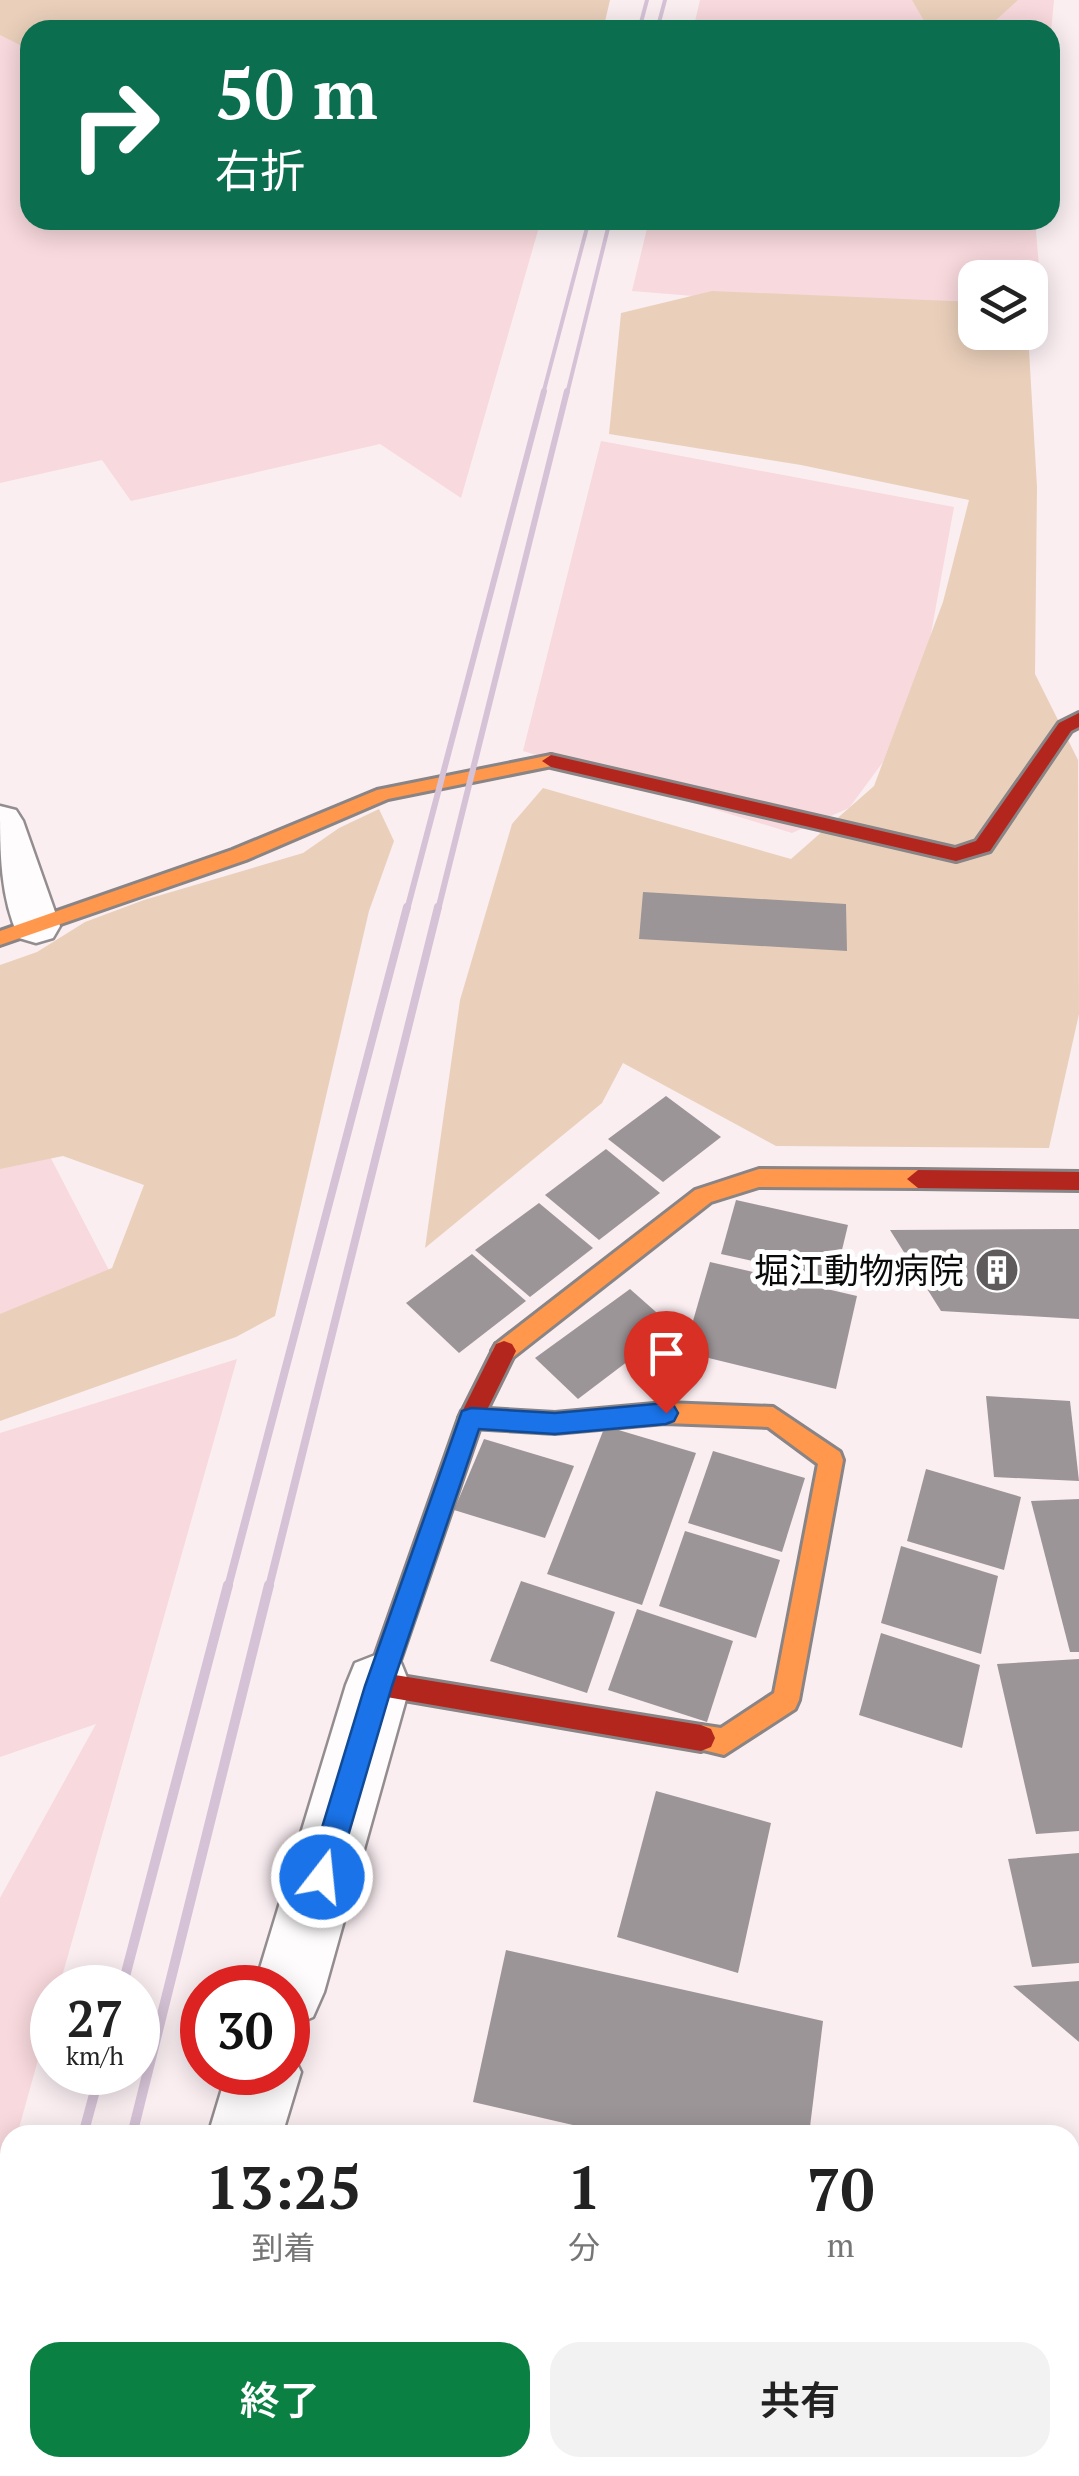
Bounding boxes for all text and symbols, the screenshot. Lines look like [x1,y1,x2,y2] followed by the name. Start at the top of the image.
[215,46,378,139] text: 50 m
[50,60,180,190] icon: right
[215,140,305,200] text: 右折
[958,260,1048,350] map controls
[958,260,1048,350] button: layers
[754,1247,964,1293] place label: 堀江動物病院
[974,1247,1020,1293] building icon: 堀江動物病院
[624,1311,709,1414] pin
[639,1326,694,1381] icon: arrive
[270,1825,374,1929] position arrow
[180,1965,310,2095] speed limit sign: 30
[67,1985,123,2051] text: 27
[66,2039,124,2072] text: km/h
[206,2147,362,2226] text: 13:25
[567,2147,601,2226] text: 1
[807,2149,874,2228] text: 70
[827,2224,854,2266] text: m
[252,2226,316,2268] text: 到着
[568,2226,600,2268] text: 分
[30,2342,530,2457] button: 終了
[550,2342,1050,2457] button: 共有

